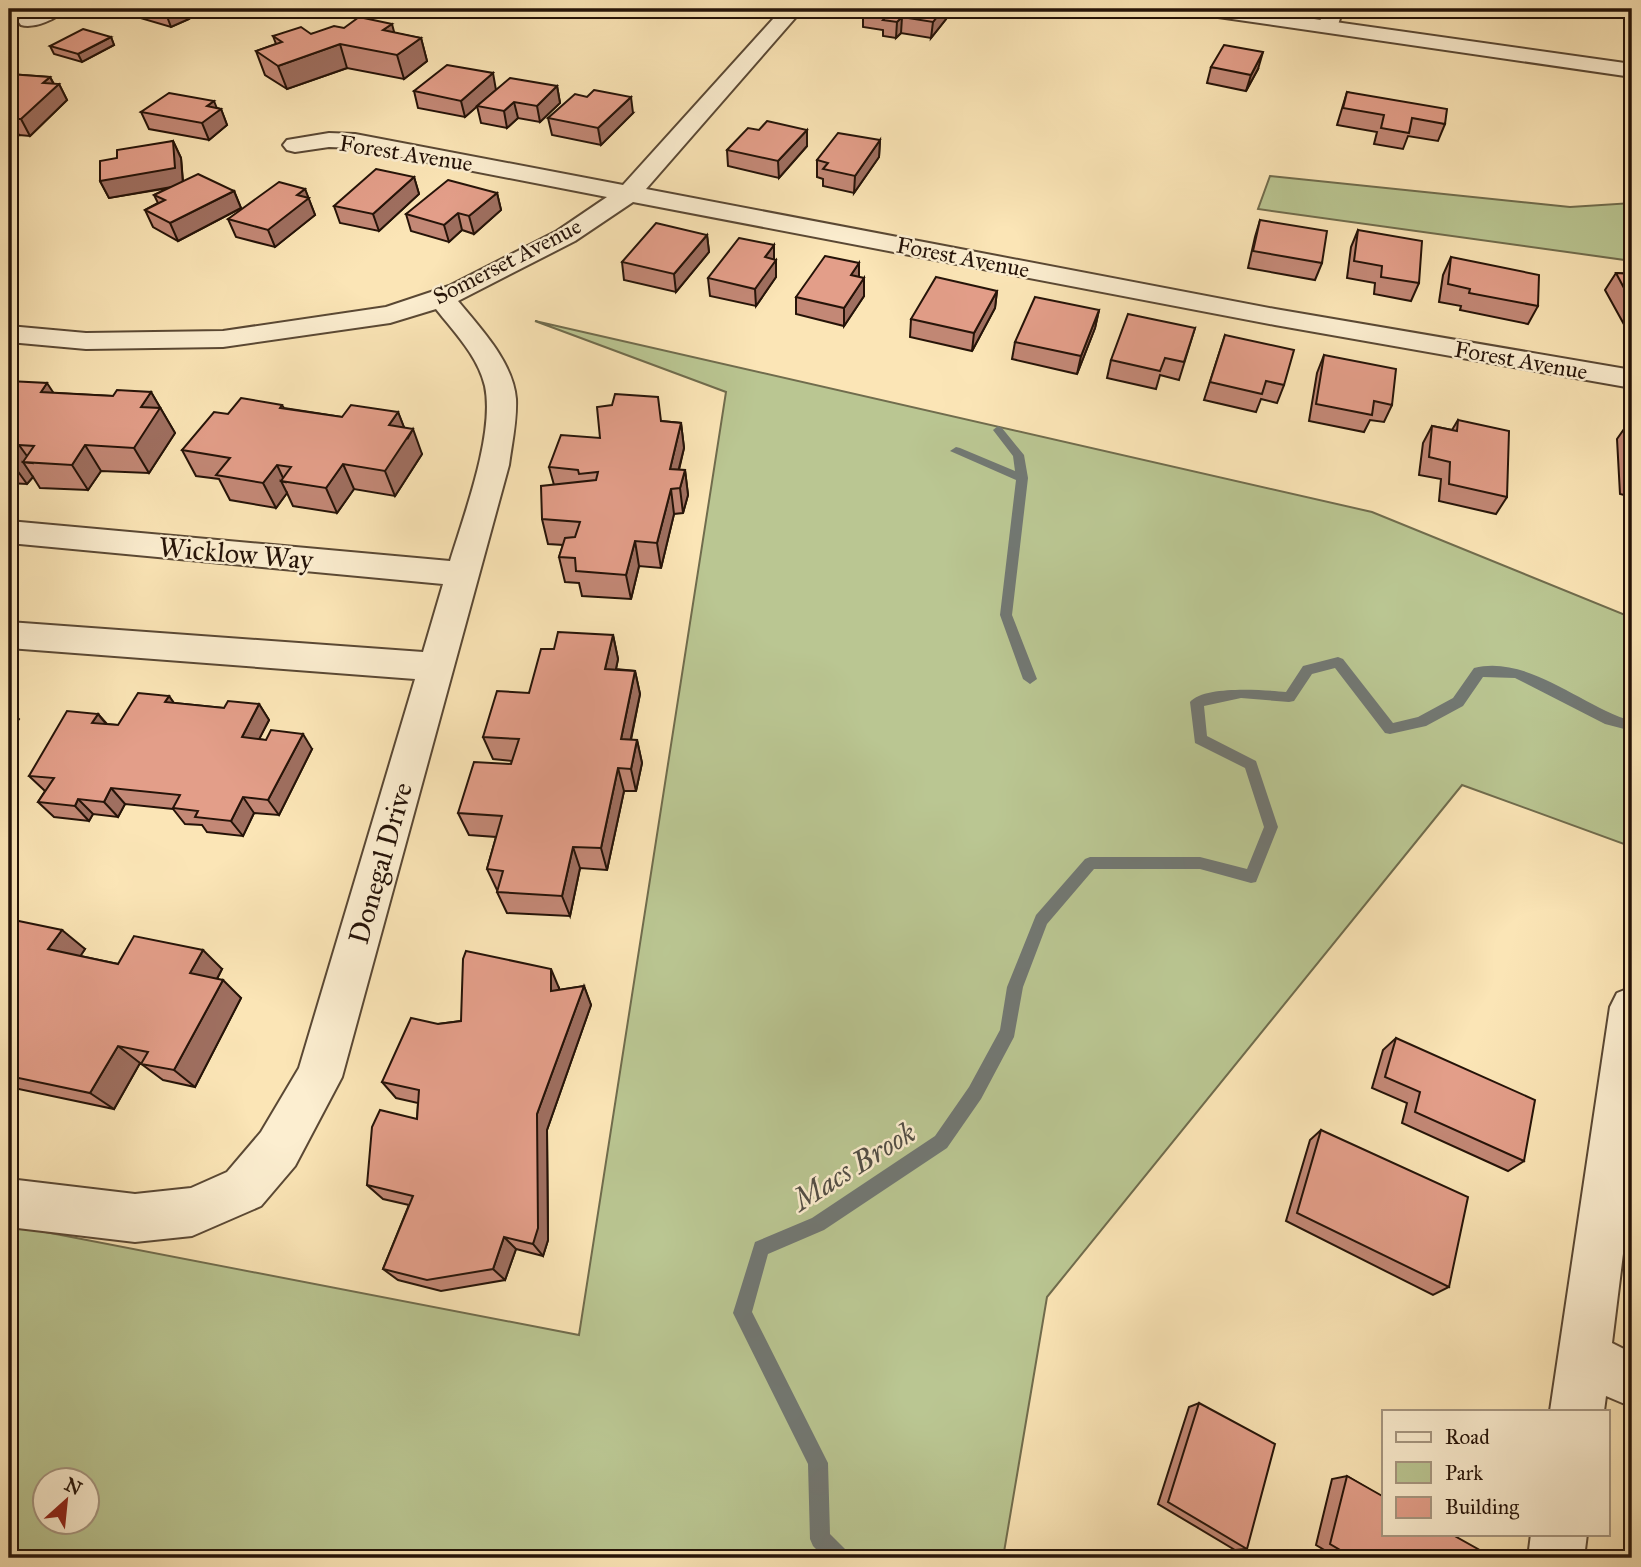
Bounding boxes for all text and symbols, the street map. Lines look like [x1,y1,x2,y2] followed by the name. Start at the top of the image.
[337,129,475,177] street label: Forest Avenue
[428,212,586,310] street label: Somerset Avenue
[894,230,1032,284] street label: Forest Avenue
[1452,335,1590,385] street label: Forest Avenue
[157,529,315,578] street label: Wicklow Way
[341,778,420,948] street label: Donegal Drive
[783,1114,922,1220] water label: Macs Brook
[1382,1410,1610,1536] legend
[1445,1424,1490,1450] text: Road
[1445,1460,1483,1486] text: Park
[32,1466,102,1536] north arrow
[61,1472,86,1500] text: N
[1445,1494,1519,1520] text: Building

